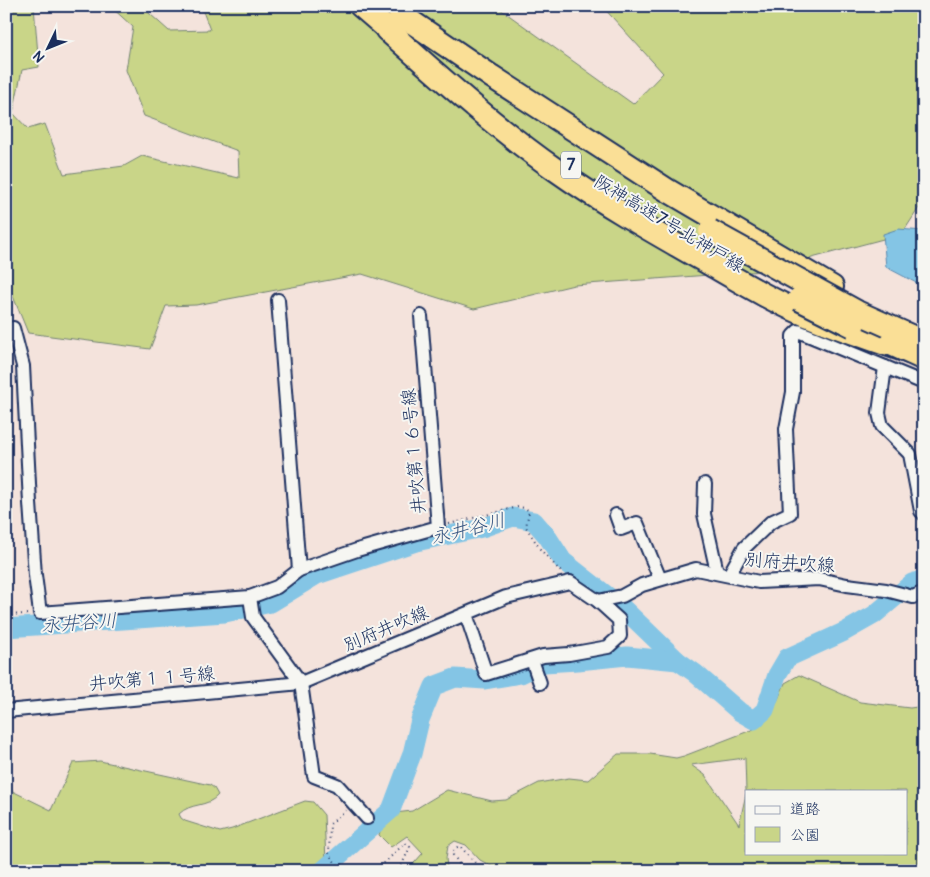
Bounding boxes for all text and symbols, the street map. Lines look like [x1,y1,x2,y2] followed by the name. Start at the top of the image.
[22,22,72,72] north arrow
[29,47,48,66] text: N
[561,152,581,178] road number: 7
[590,170,748,278] street label: 阪神高速7号北神戸線
[397,387,431,515] street label: 井吹第１６号線
[428,508,508,550] water label: 永井谷川
[744,548,836,578] street label: 別府井吹線
[340,601,432,657] street label: 別府井吹線
[40,608,118,638] water label: 永井谷川
[88,662,216,696] street label: 井吹第１１号線
[745,790,908,854] legend
[790,800,820,819] text: 道路
[790,826,820,845] text: 公園

